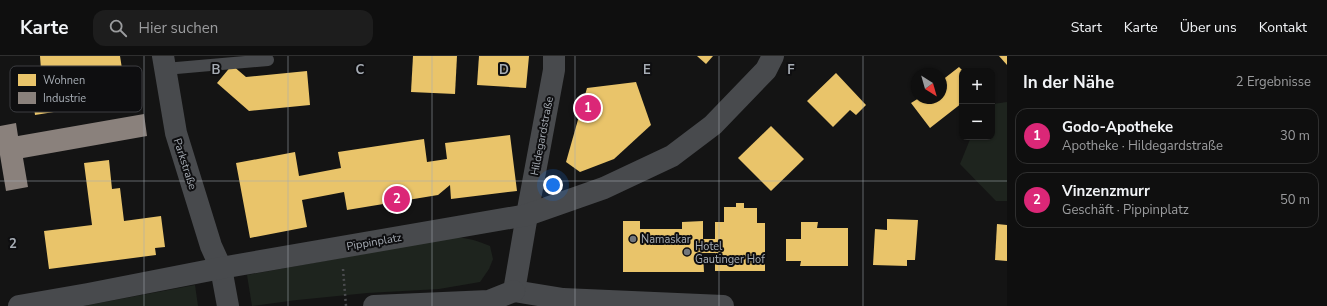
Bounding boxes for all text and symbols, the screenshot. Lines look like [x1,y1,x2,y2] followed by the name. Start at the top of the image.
[93,10,373,46] search box
[20,15,69,41] text: Karte
[107,17,129,39] icon: search
[139,18,218,38] text: Hier suchen
[1071,18,1102,37] text: Start
[1124,18,1158,37] text: Karte
[1180,18,1237,37] text: Über uns
[1259,18,1307,37] text: Kontakt
[212,61,221,79] text: B
[356,61,365,79] text: C
[499,61,509,79] text: D
[643,61,651,79] text: E
[787,61,795,79] text: F
[10,66,142,112] legend
[911,68,947,104] north arrow
[959,68,995,140] map controls
[959,68,995,104] button: +
[1023,71,1114,94] text: In der Nähe
[43,73,85,88] text: Wohnen
[1236,73,1311,91] text: 2 Ergebnisse
[43,91,86,106] text: Industrie
[575,93,601,123] pin: 1
[527,95,557,177] street label: Hildegardstraße
[959,104,995,140] button: −
[1062,117,1173,137] text: Godo-Apotheke
[1033,127,1041,145] text: 1
[1280,127,1310,145] text: 30 m
[170,136,200,192] street label: Parkstraße
[1062,137,1223,155] text: Apotheke · Hildegardstraße
[543,175,563,195] your location
[1062,181,1150,201] text: Vinzenzmurr
[384,184,410,214] pin: 2
[1033,191,1041,209] text: 2
[1280,191,1310,209] text: 50 m
[1062,201,1189,219] text: Geschäft · Pippinplatz
[345,230,403,254] street label: Pippinplatz
[641,232,691,247] place label: Namaskar
[628,234,638,244] marker: Namaskar
[9,235,17,253] text: 2
[695,239,765,267] place label: Hotel Gautinger Hof
[682,247,692,257] marker: Hotel Gautinger Hof

